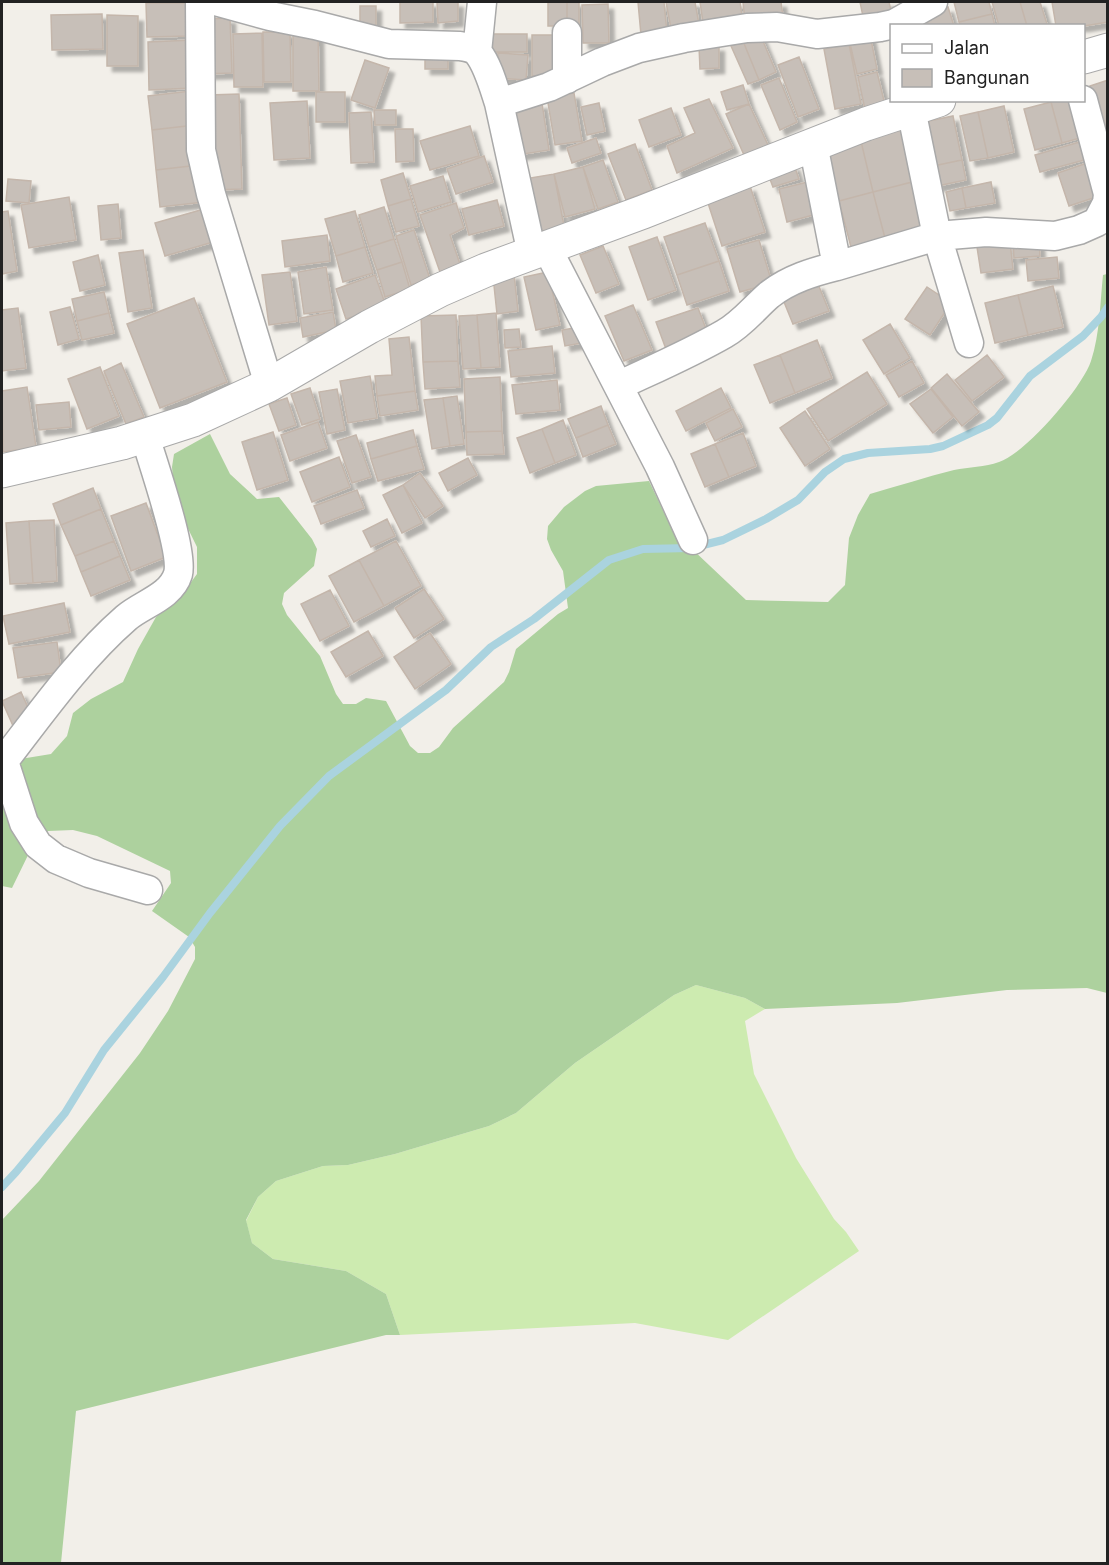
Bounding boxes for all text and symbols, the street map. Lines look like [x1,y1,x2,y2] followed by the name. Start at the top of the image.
[890,24,1085,102] legend
[944,37,989,58] text: Jalan
[944,67,1030,88] text: Bangunan

